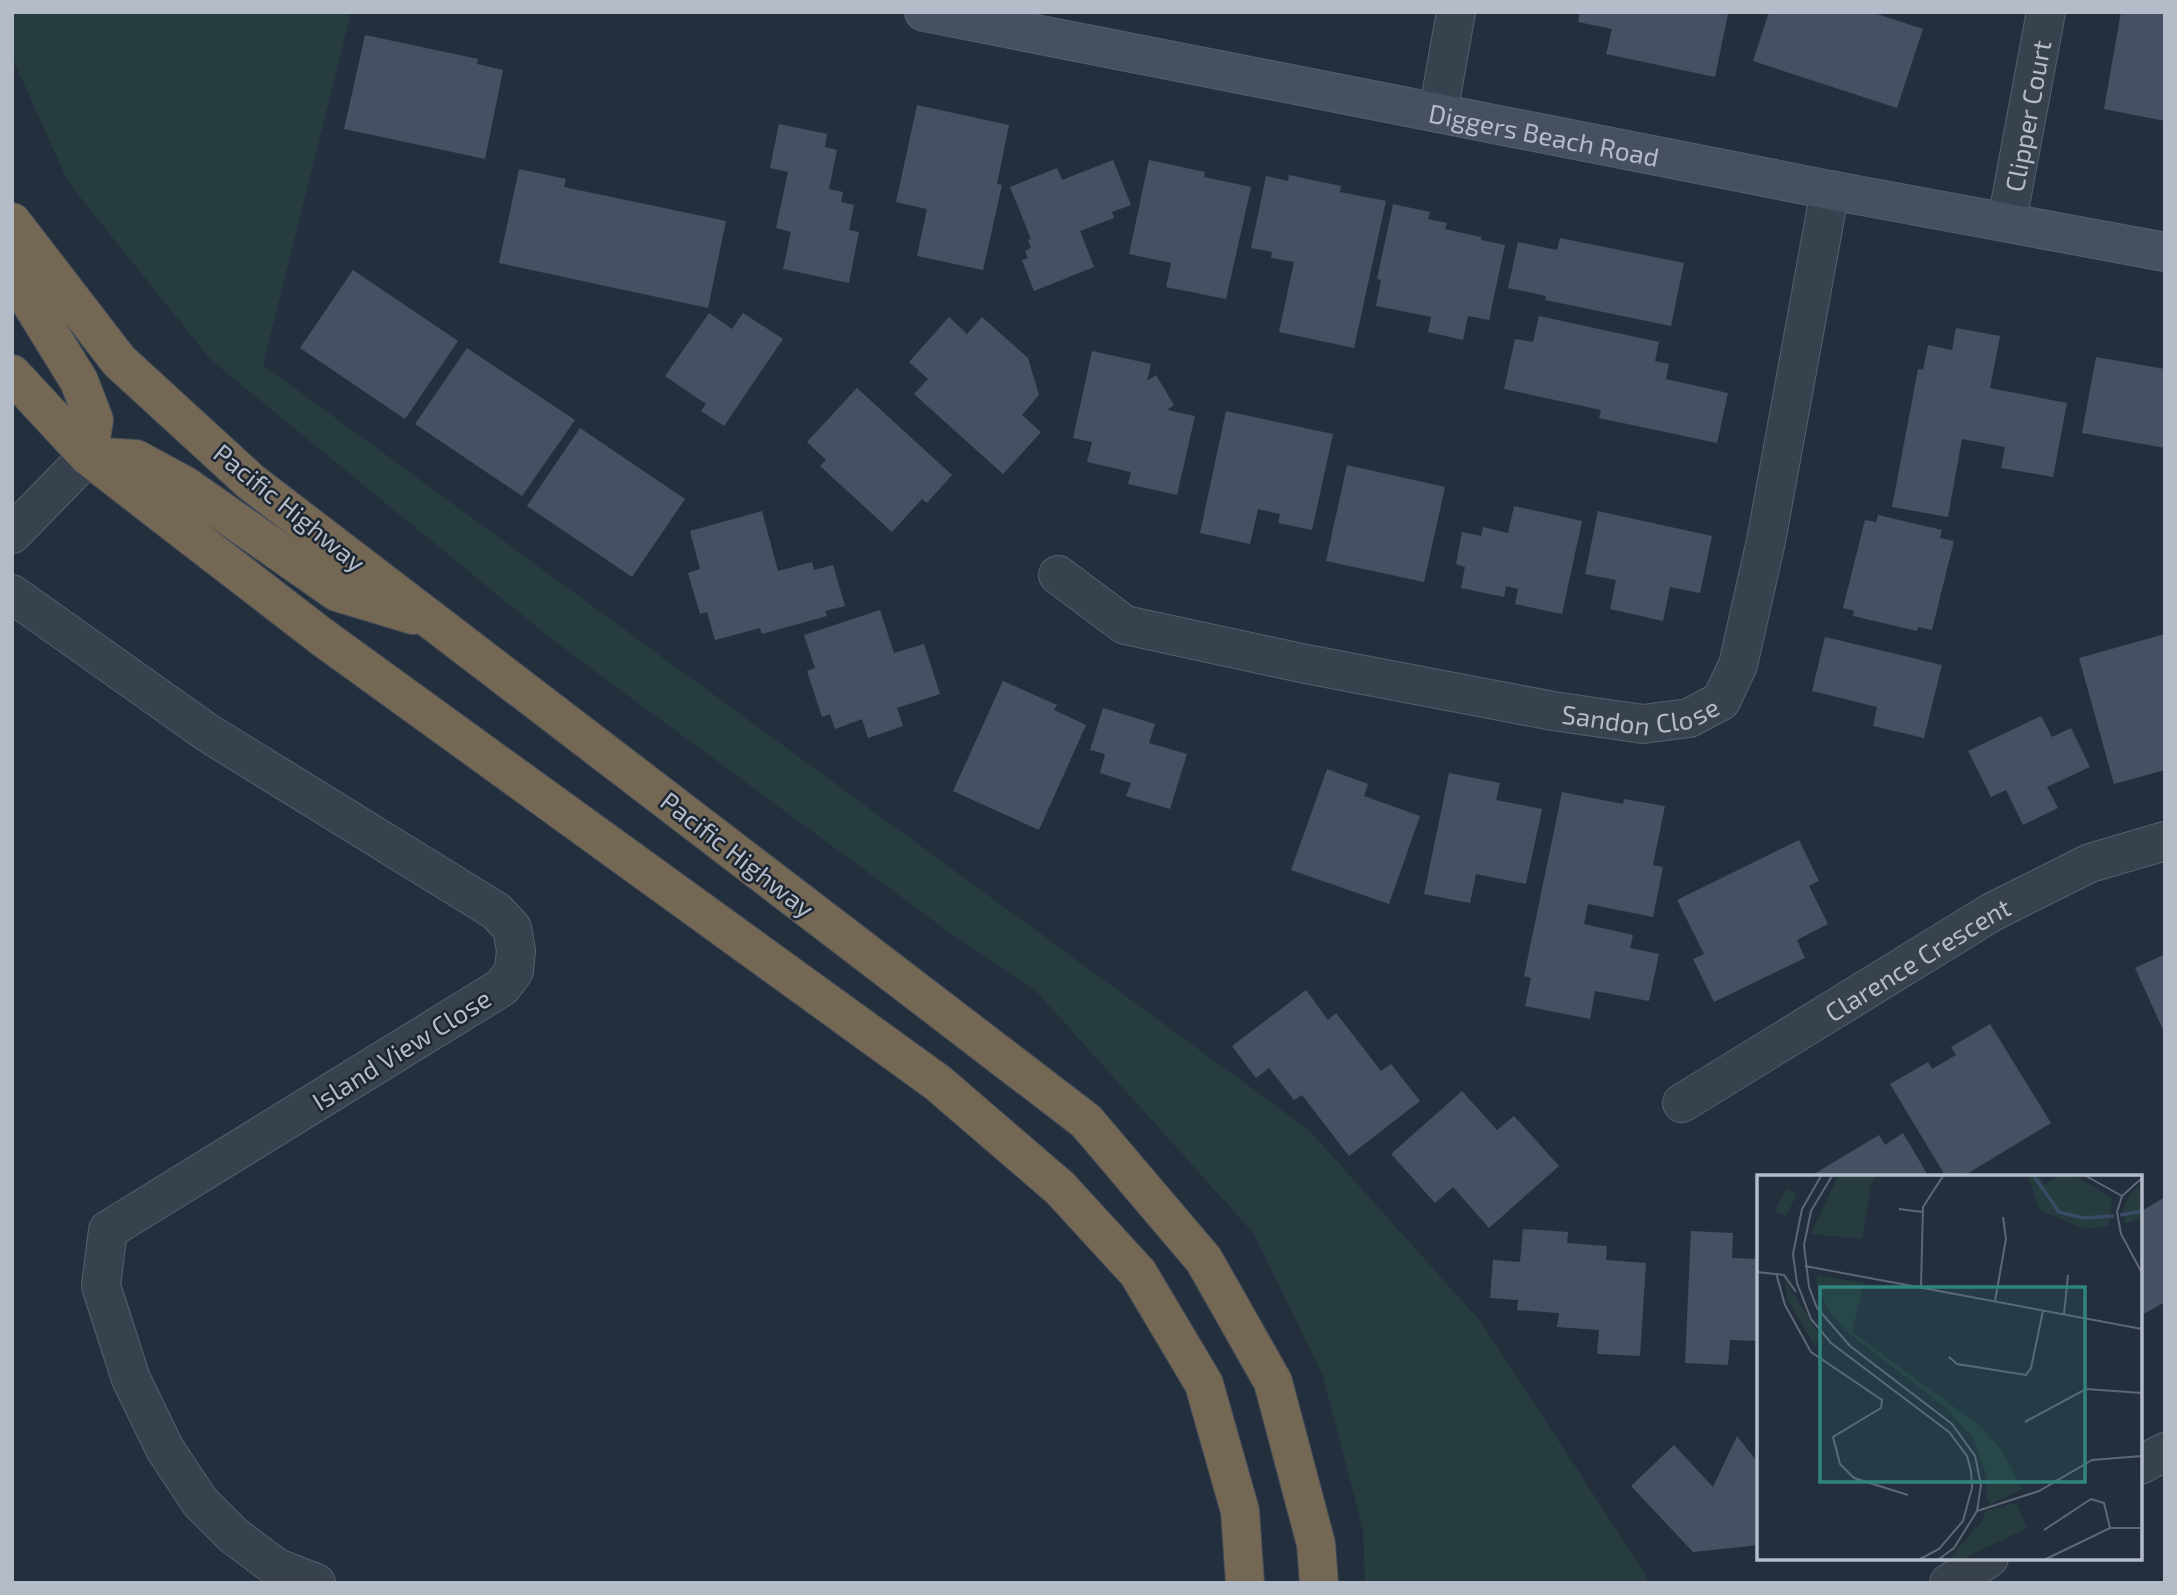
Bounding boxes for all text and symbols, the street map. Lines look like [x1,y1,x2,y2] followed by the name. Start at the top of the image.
[1997,37,2056,194] street label: Clipper Court
[1426,96,1662,172] street label: Diggers Beach Road
[208,437,372,578] street label: Pacific Highway
[1560,690,1724,740] street label: Sandon Close
[655,785,821,924] street label: Pacific Highway
[1819,890,2015,1027] street label: Clarence Crescent
[306,982,496,1116] street label: Island View Close
[1757,1175,2142,1560] inset map

